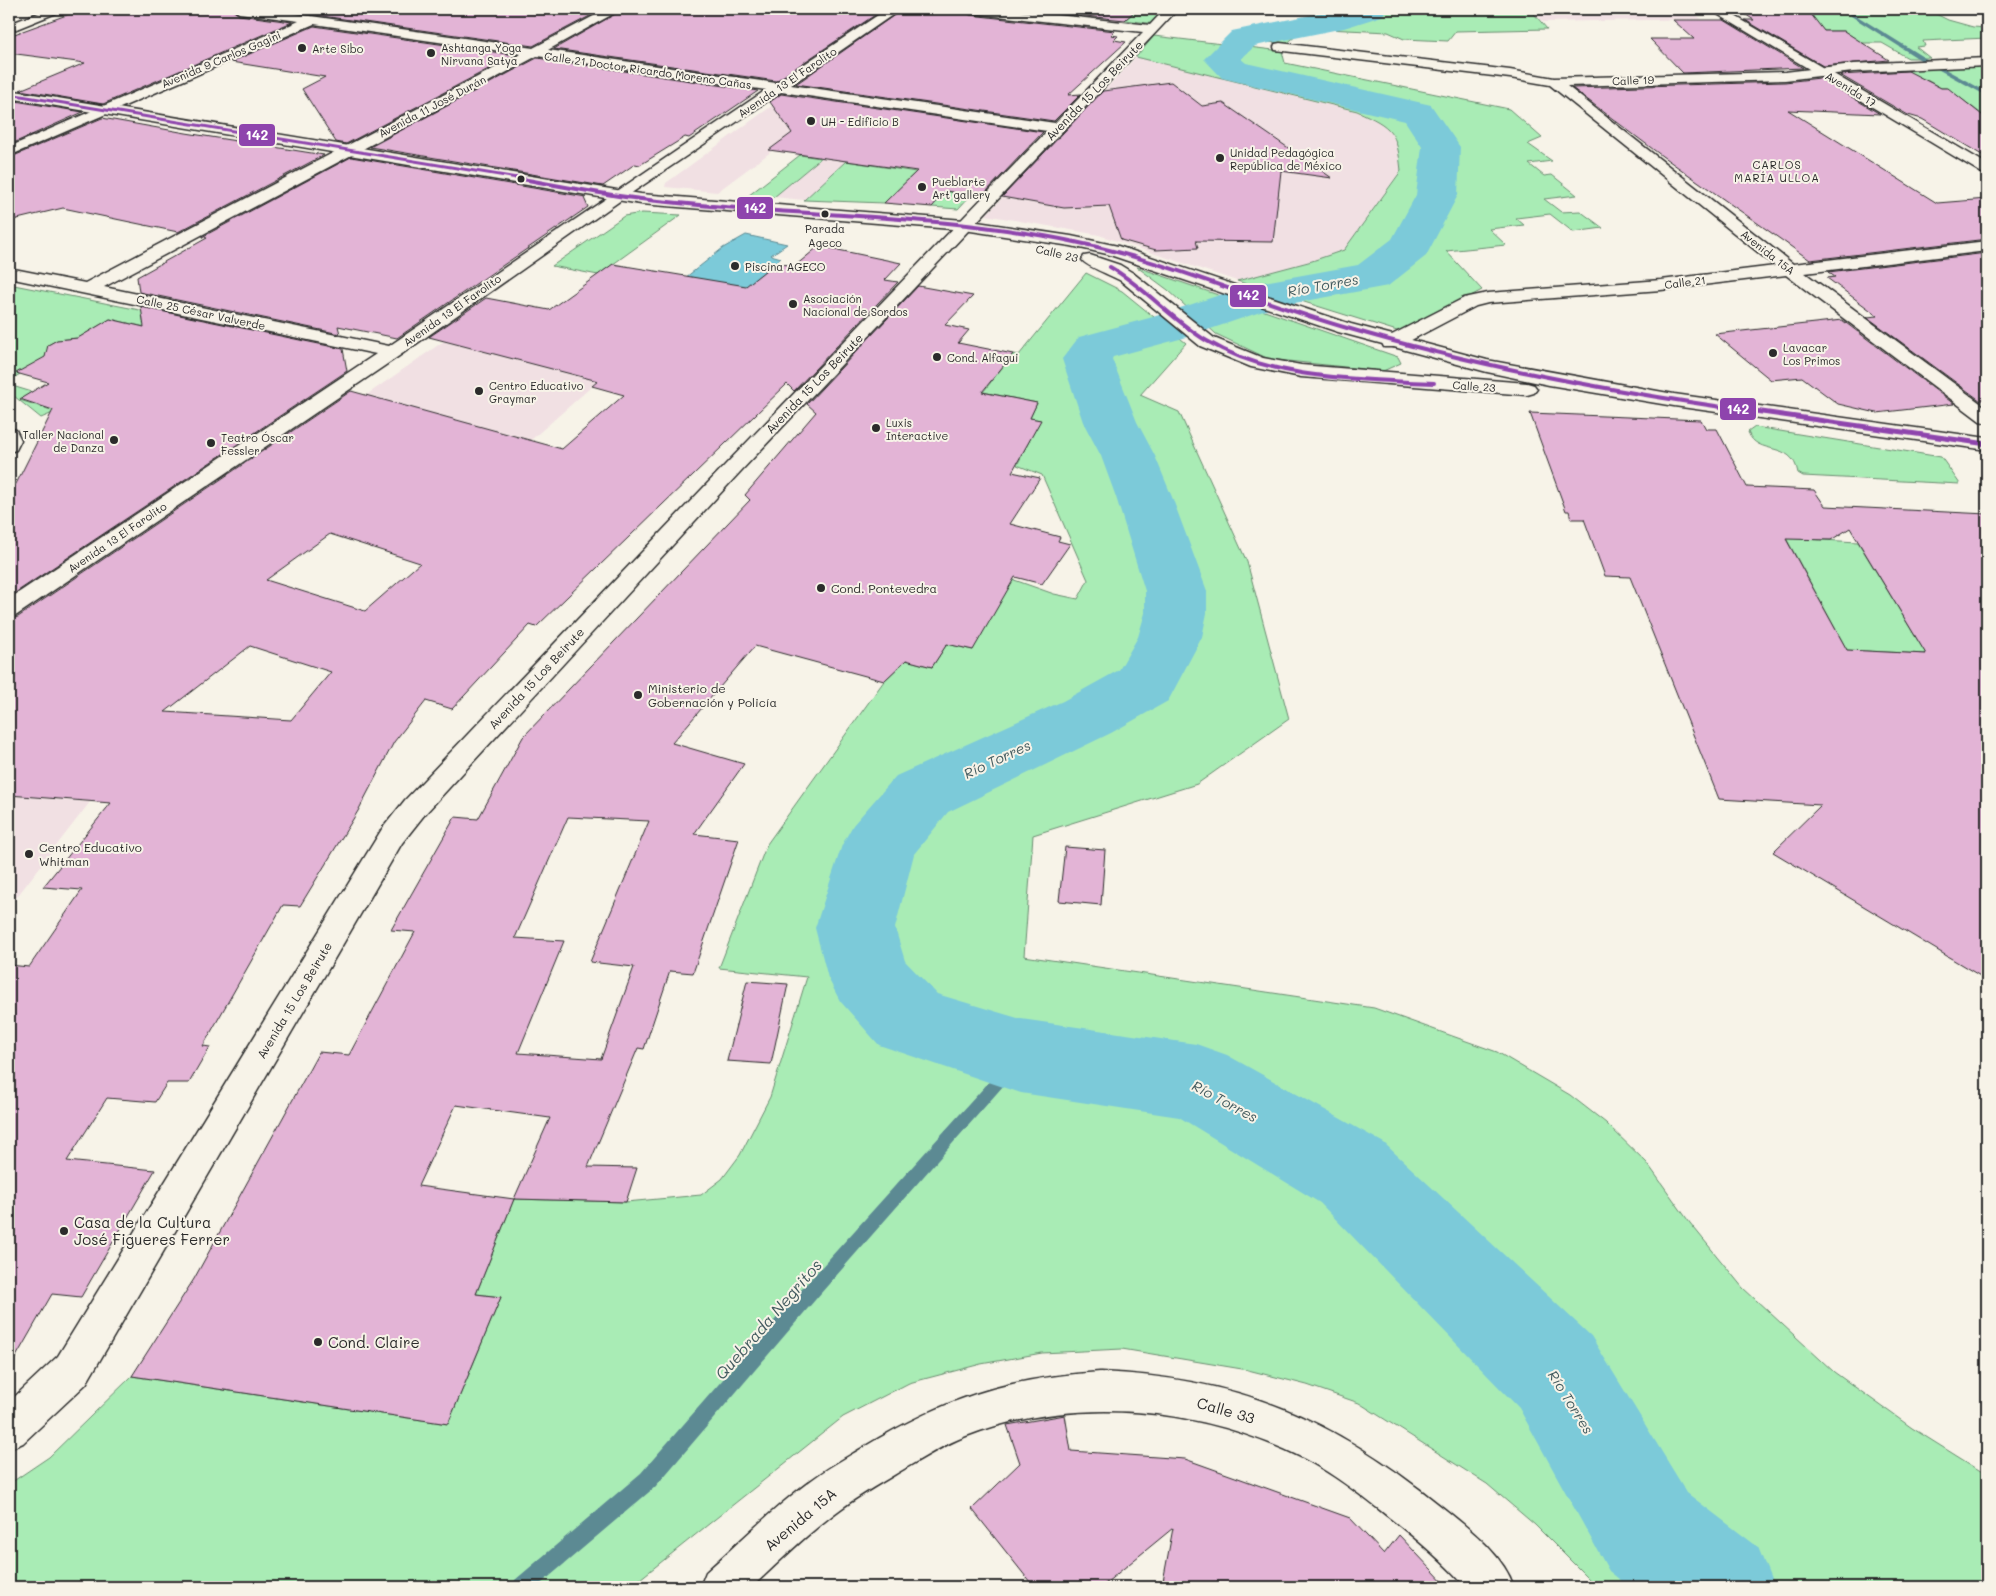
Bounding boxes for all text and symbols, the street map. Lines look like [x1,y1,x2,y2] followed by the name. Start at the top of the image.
[159,27,283,91] street label: Avenida 9 Carlos Gagini
[1042,37,1146,143] street label: Avenida 15 Los Beirute
[441,40,522,68] place label: Ashtanga Yoga Nirvana Satya
[312,41,364,56] place label: Arte Sibo
[296,42,308,54] marker: Arte Sibo
[735,43,840,121] street label: Avenida 13 El Farolito
[425,47,437,59] marker: Ashtanga Yoga Nirvana Satya
[543,48,753,92] street label: Calle 21 Doctor Ricardo Moreno Cañas
[1823,68,1879,110] street label: Avenida 17
[376,71,488,141] street label: Avenida 11 José Durán
[1612,72,1655,88] street label: Calle 19
[821,114,899,129] place label: UH - Edificio B
[805,115,817,127] marker: UH - Edificio B
[238,123,276,147] line badge: 142
[246,125,269,144] text: 142
[1230,145,1342,173] place label: Unidad Pedagógica República de México
[1214,152,1226,164] marker: Unidad Pedagógica República de México
[1734,157,1820,185] district label: CARLOS MARÍA ULLOA
[516,174,526,184] unlabelled marker
[932,174,991,202] place label: Pueblarte Art gallery
[916,181,928,193] marker: Pueblarte Art gallery
[736,196,774,220] line badge: 142
[744,198,767,217] text: 142
[820,209,830,219] marker: Parada Ageco
[805,221,845,250] place label: Parada Ageco
[1738,226,1798,278] street label: Avenida 15A
[1034,241,1080,265] street label: Calle 23
[745,259,826,274] place label: Piscina AGECO
[729,260,741,272] marker: Piscina AGECO
[1286,269,1360,301] water label: Río Torres
[400,270,504,349] street label: Avenida 13 El Farolito
[1663,272,1707,292] street label: Calle 21
[1229,284,1267,308] line badge: 142
[1237,285,1260,304] text: 142
[135,291,267,333] street label: Calle 25 César Valverde
[803,291,908,319] place label: Asociación Nacional de Sordos
[787,298,799,310] marker: Asociación Nacional de Sordos
[762,330,866,436] street label: Avenida 15 Los Beirute
[1783,340,1840,368] place label: Lavacar Los Primos
[1767,347,1779,359] marker: Lavacar Los Primos
[947,350,1019,365] place label: Cond. Alfagui
[931,351,943,363] marker: Cond. Alfagui
[1452,377,1497,395] street label: Calle 23
[489,378,584,406] place label: Centro Educativo Graymar
[473,385,485,397] marker: Centro Educativo Graymar
[1719,397,1757,421] line badge: 142
[1727,399,1750,418] text: 142
[886,415,948,443] place label: Luxis Interactive
[870,422,882,434] marker: Luxis Interactive
[23,427,104,455] place label: Taller Nacional de Danza
[221,430,294,458] place label: Teatro Óscar Fessler
[108,434,120,446] marker: Taller Nacional de Danza
[205,437,217,449] marker: Teatro Óscar Fessler
[65,498,170,576] street label: Avenida 13 El Farolito
[831,580,937,596] place label: Cond. Pontevedra
[815,582,827,594] marker: Cond. Pontevedra
[485,624,587,732] street label: Avenida 15 Los Beirute
[648,680,777,710] place label: Ministerio de Gobernación y Policía
[632,689,644,701] marker: Ministerio de Gobernación y Policía
[960,735,1034,783] water label: Río Torres
[39,839,142,869] place label: Centro Educativo Whitman
[23,848,35,860] marker: Centro Educativo Whitman
[253,939,335,1061] street label: Avenida 15 Los Beirute
[1189,1076,1261,1126] water label: Río Torres
[74,1212,230,1249] place label: Casa de la Cultura José Figueres Ferrer
[58,1225,70,1237] marker: Casa de la Cultura José Figueres Ferrer
[710,1254,826,1384] water label: Quebrada Negritos
[328,1332,420,1352] place label: Cond. Claire
[312,1336,324,1348] marker: Cond. Claire
[1544,1367,1598,1438] water label: Río Torres
[1195,1392,1257,1428] street label: Calle 33
[760,1483,840,1555] street label: Avenida 15A

